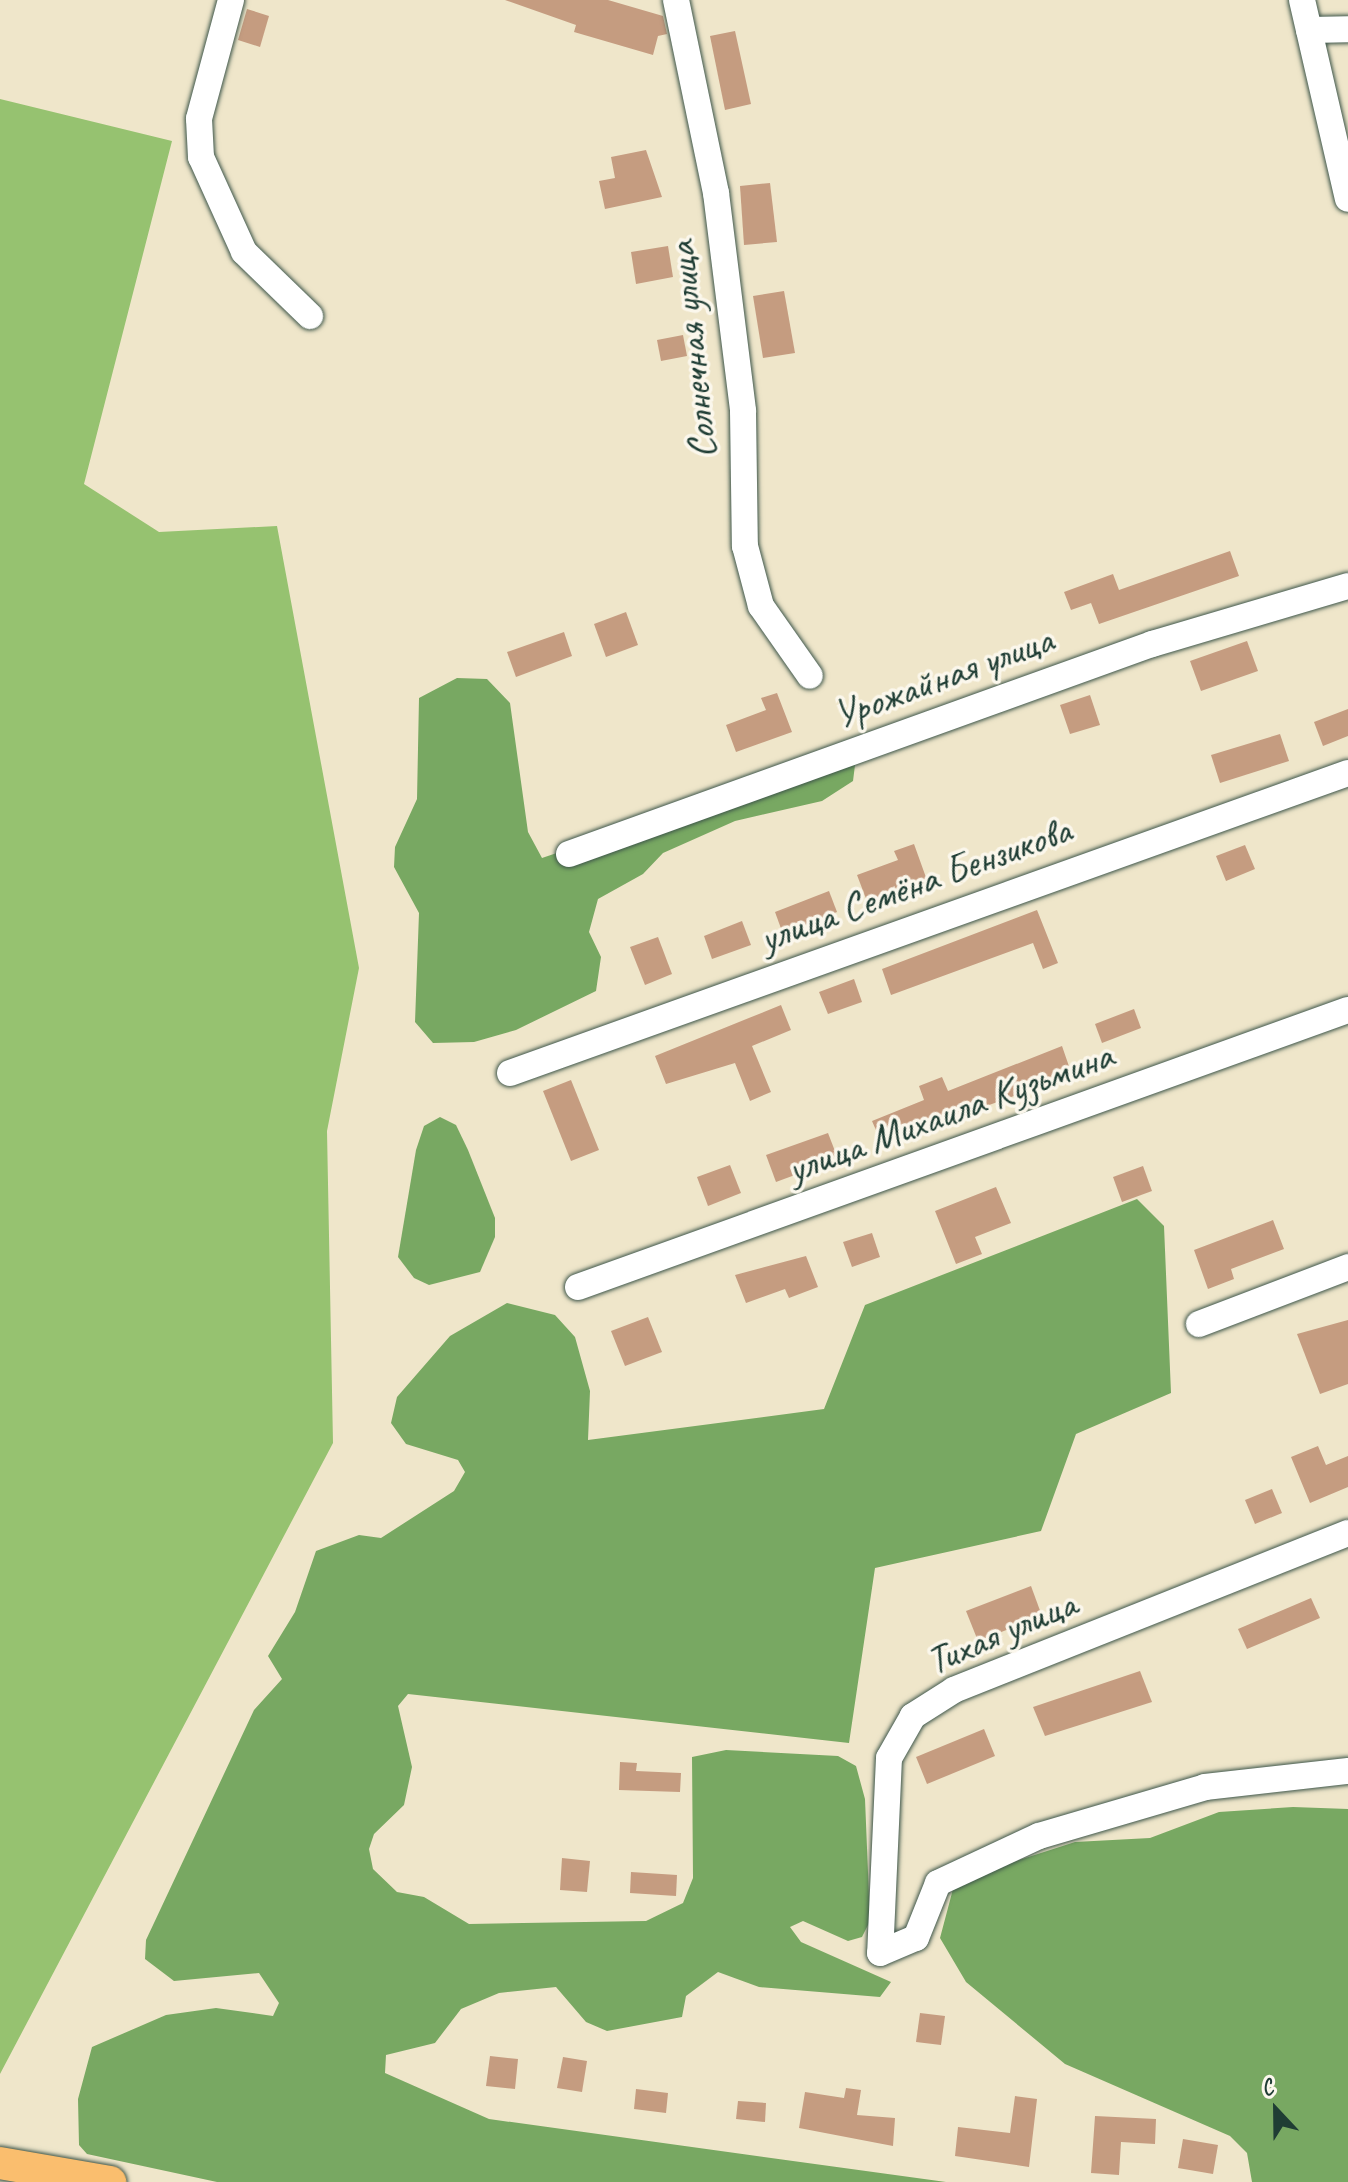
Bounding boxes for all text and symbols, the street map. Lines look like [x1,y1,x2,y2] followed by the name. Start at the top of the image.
[657,237,727,463] street label: Солнечная улица
[825,614,1061,740] street label: Урожайная улица
[750,804,1080,964] street label: улица Семёна Бензикова
[782,1031,1118,1193] street label: улица Михаила Кузьмина
[918,1579,1084,1685] street label: Тихая улица
[1236,2070,1316,2150] north arrow
[1257,2073,1277,2103] text: С

